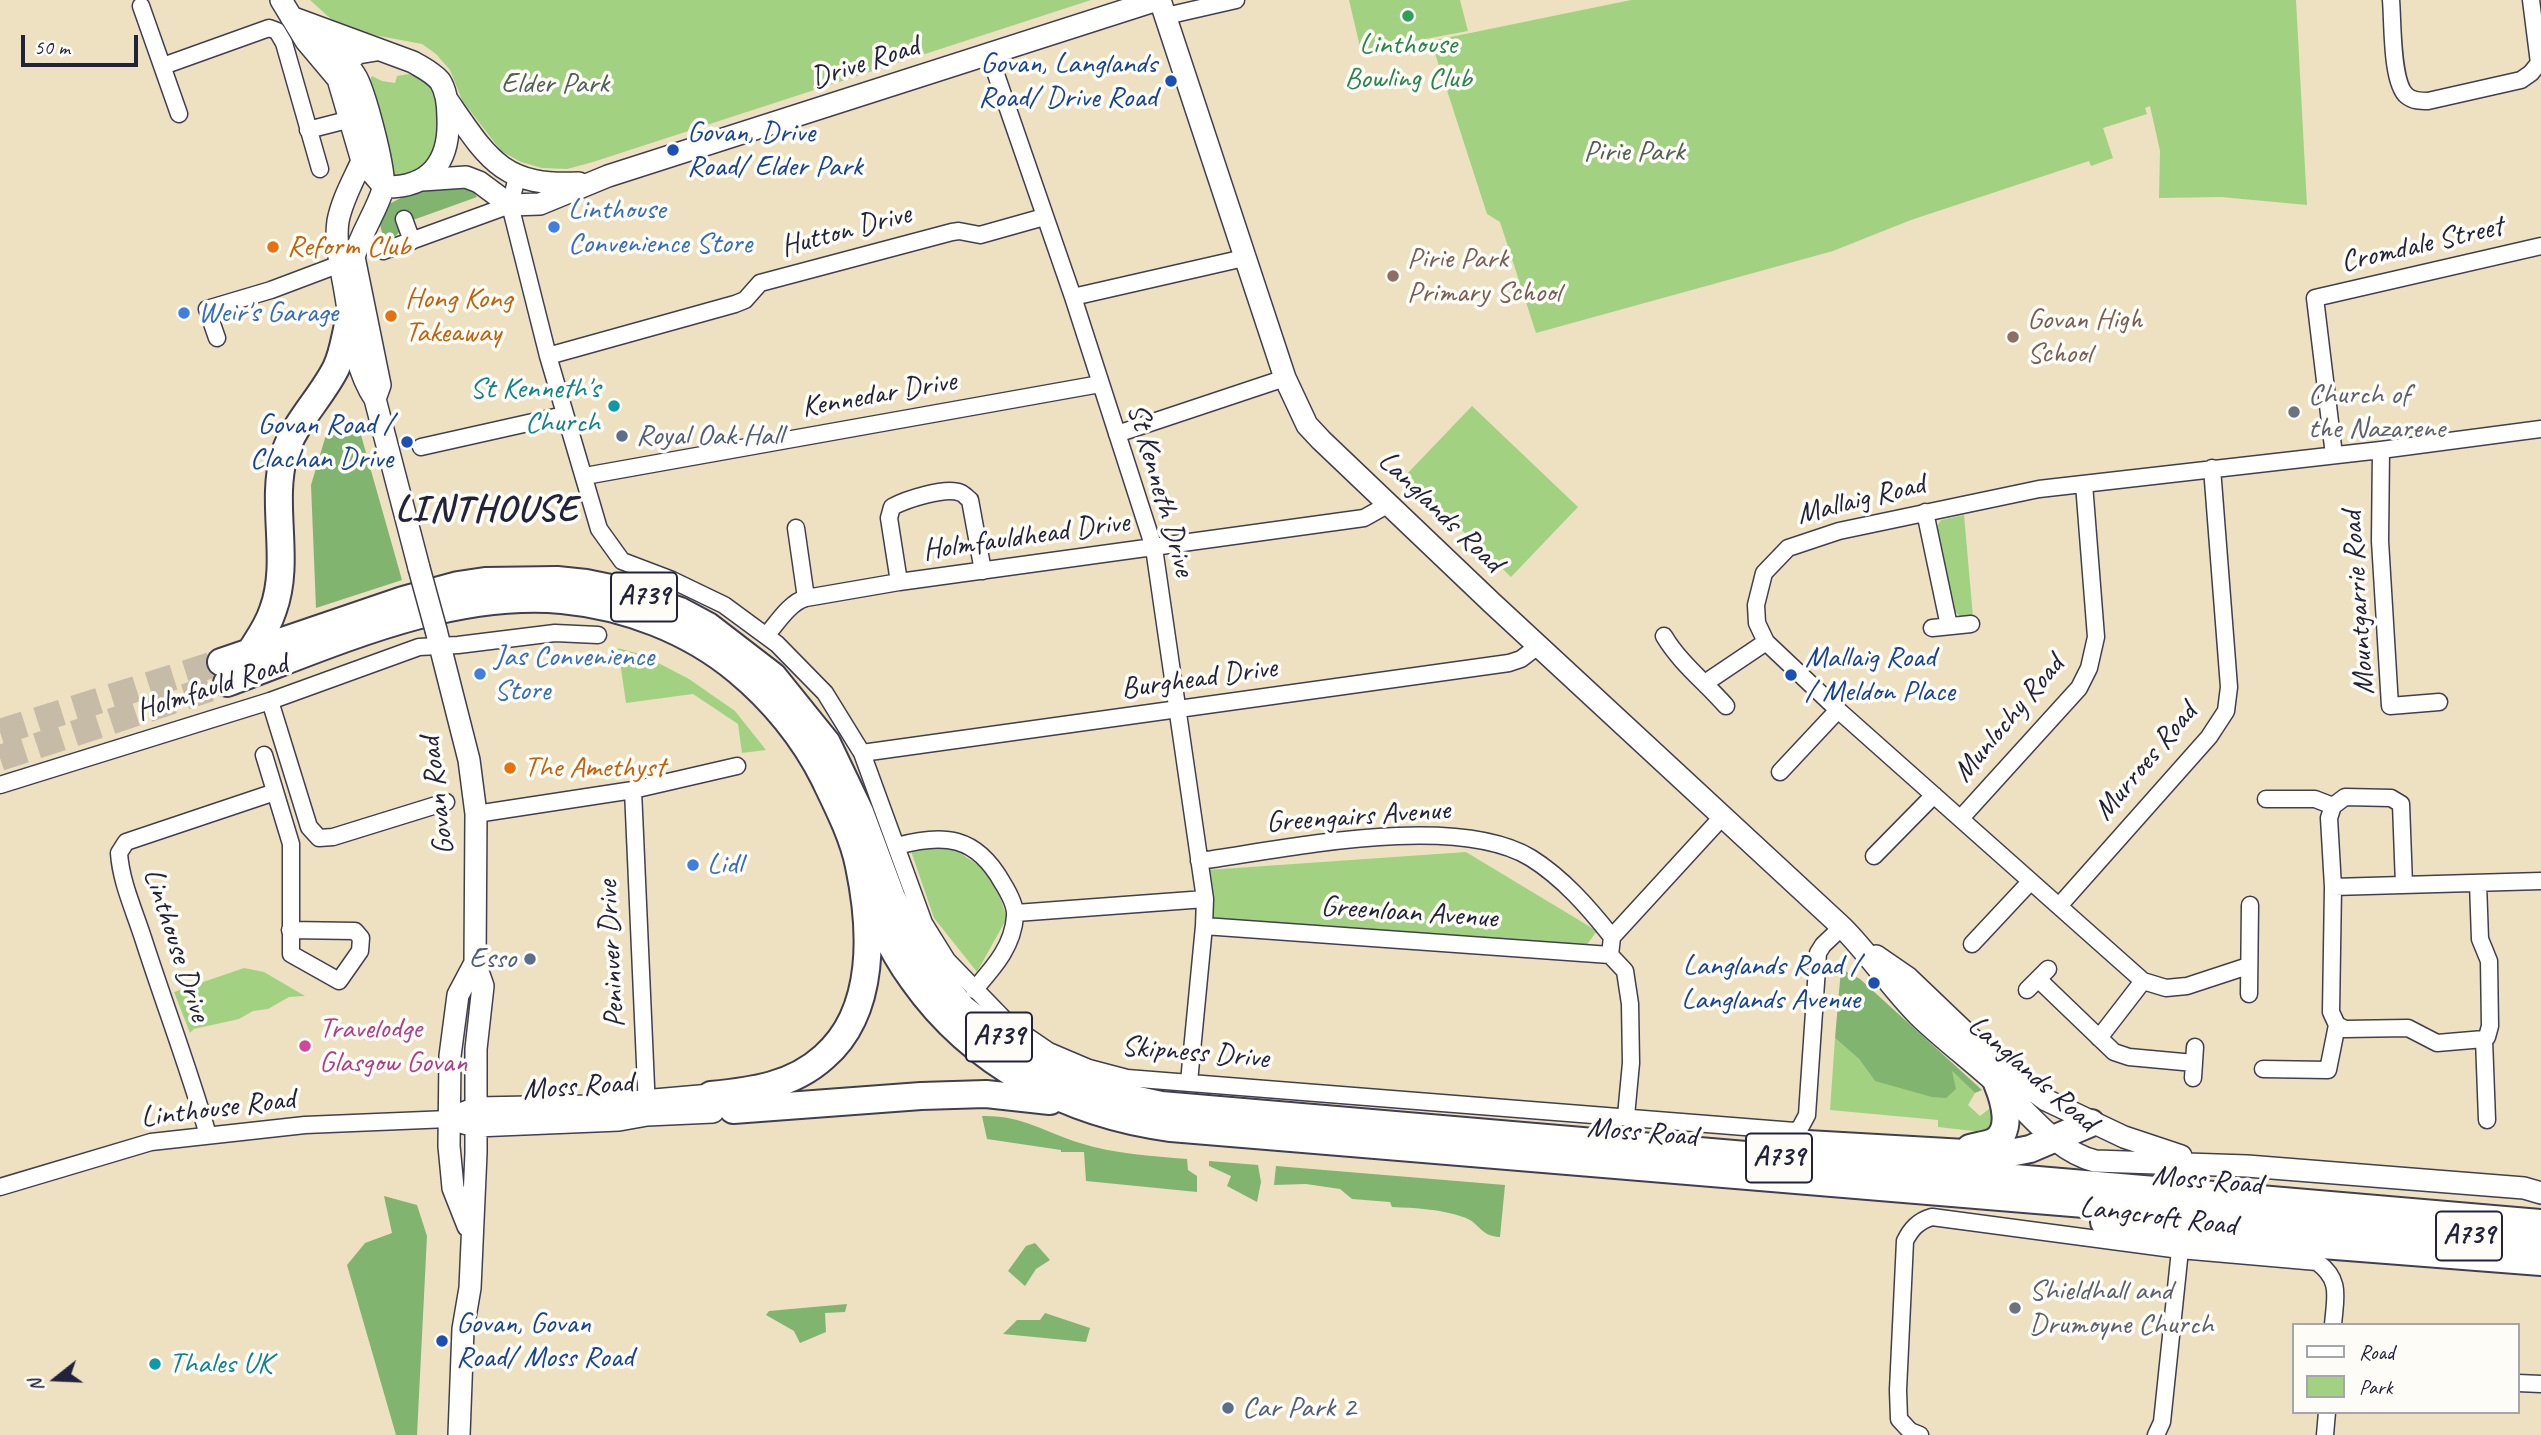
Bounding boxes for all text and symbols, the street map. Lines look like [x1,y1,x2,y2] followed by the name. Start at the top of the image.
[1400,8,1416,24] marker: Linthouse Bowling Club
[24,21,142,65] scale bar
[1344,27,1472,97] place label: Linthouse Bowling Club
[806,29,924,97] street label: Drive Road
[34,34,70,60] text: 50 m
[978,46,1157,116] place label: Govan, Langlands Road/ Drive Road
[501,66,609,102] park label: Elder Park
[1163,73,1179,89] marker: Govan, Langlands Road/ Drive Road
[687,115,862,186] place label: Govan, Drive Road/ Elder Park
[1584,134,1684,170] park label: Pirie Park
[665,142,681,158] marker: Govan, Drive Road/ Elder Park
[568,192,752,262] place label: Linthouse Convenience Store
[777,196,915,266] street label: Hutton Drive
[2337,209,2507,281] street label: Cromdale Street
[546,219,562,235] marker: Linthouse Convenience Store
[287,229,410,265] place label: Reform Club
[265,239,281,255] marker: Reform Club
[1407,241,1561,312] place label: Pirie Park Primary School
[1385,268,1401,284] marker: Pirie Park Primary School
[405,281,512,352] place label: Hong Kong Takeaway
[198,295,338,331] place label: Weir's Garage
[2027,302,2142,372] place label: Govan High School
[176,305,192,321] marker: Weir's Garage
[383,308,399,324] marker: Hong Kong Takeaway
[2005,329,2021,345] marker: Govan High School
[799,364,959,426] street label: Kennedar Drive
[470,371,600,442] place label: St Kenneth's Church
[2308,377,2445,448] place label: Church of the Nazarene
[606,398,622,414] marker: St Kenneth's Church
[1118,400,1202,580] street label: St Kenneth Drive
[2286,404,2302,420] marker: Church of the Nazarene
[250,407,393,477] place label: Govan Road / Clachan Drive
[636,418,783,454] place label: Royal Oak Hall
[614,428,630,444] marker: Royal Oak Hall
[399,434,415,450] marker: Govan Road / Clachan Drive
[1370,443,1510,581] street label: Langlands Road
[1793,467,1929,533] street label: Mallaig Road
[398,488,576,532] district label: LINTHOUSE
[921,505,1131,569] street label: Holmfauldhead Drive
[2335,510,2383,696] street label: Mountgarrie Road
[611,572,677,622] road number: A739
[494,639,654,710] place label: Jas Convenience Store
[1805,640,1955,710] place label: Mallaig Road / Meldon Place
[132,647,292,729] street label: Holmfauld Road
[1946,648,2072,790] street label: Munlochy Road
[1119,650,1279,708] street label: Burghead Drive
[472,666,488,682] marker: Jas Convenience Store
[1783,667,1799,683] marker: Mallaig Road / Meldon Place
[2087,696,2205,828] street label: Murroes Road
[413,735,463,857] street label: Govan Road
[524,750,665,786] place label: The Amethyst
[502,760,518,776] marker: The Amethyst
[1265,793,1451,841] street label: Greengairs Avenue
[707,847,743,883] place label: Lidl
[685,857,701,873] marker: Lidl
[134,864,218,1026] street label: Linthouse Drive
[590,880,634,1028] street label: Peninver Drive
[1320,889,1498,937] street label: Greenloan Avenue
[469,941,516,977] place label: Esso
[1681,948,1860,1018] place label: Langlands Road / Langlands Avenue
[522,951,538,967] marker: Esso
[1866,975,1882,991] marker: Langlands Road / Langlands Avenue
[1960,1008,2104,1140] street label: Langlands Road
[319,1011,467,1082] place label: Travelodge Glasgow Govan
[966,1012,1032,1062] road number: A739
[1120,1029,1270,1077] street label: Skipness Drive
[297,1038,313,1054] marker: Travelodge Glasgow Govan
[522,1065,634,1109] street label: Moss Road
[139,1082,297,1136] street label: Linthouse Road
[1586,1110,1698,1156] street label: Moss Road
[1746,1134,1812,1182] road number: A739
[2151,1158,2263,1204] street label: Moss Road
[2078,1190,2238,1244] street label: Langcroft Road
[2436,1212,2502,1260] road number: A739
[2029,1273,2213,1344] place label: Shieldhall and Drumoyne Church
[2007,1300,2023,1316] marker: Shieldhall and Drumoyne Church
[456,1306,634,1376] place label: Govan, Govan Road/ Moss Road
[2292,1323,2520,1414] legend
[434,1333,450,1349] marker: Govan, Govan Road/ Moss Road
[2359,1339,2394,1365] text: Road
[21,1344,91,1414] north arrow
[169,1346,272,1382] place label: Thales UK
[147,1356,163,1372] marker: Thales UK
[2359,1374,2392,1400] text: Park
[23,1376,49,1395] text: N
[1242,1390,1356,1426] place label: Car Park 2
[1220,1400,1236,1416] marker: Car Park 2

